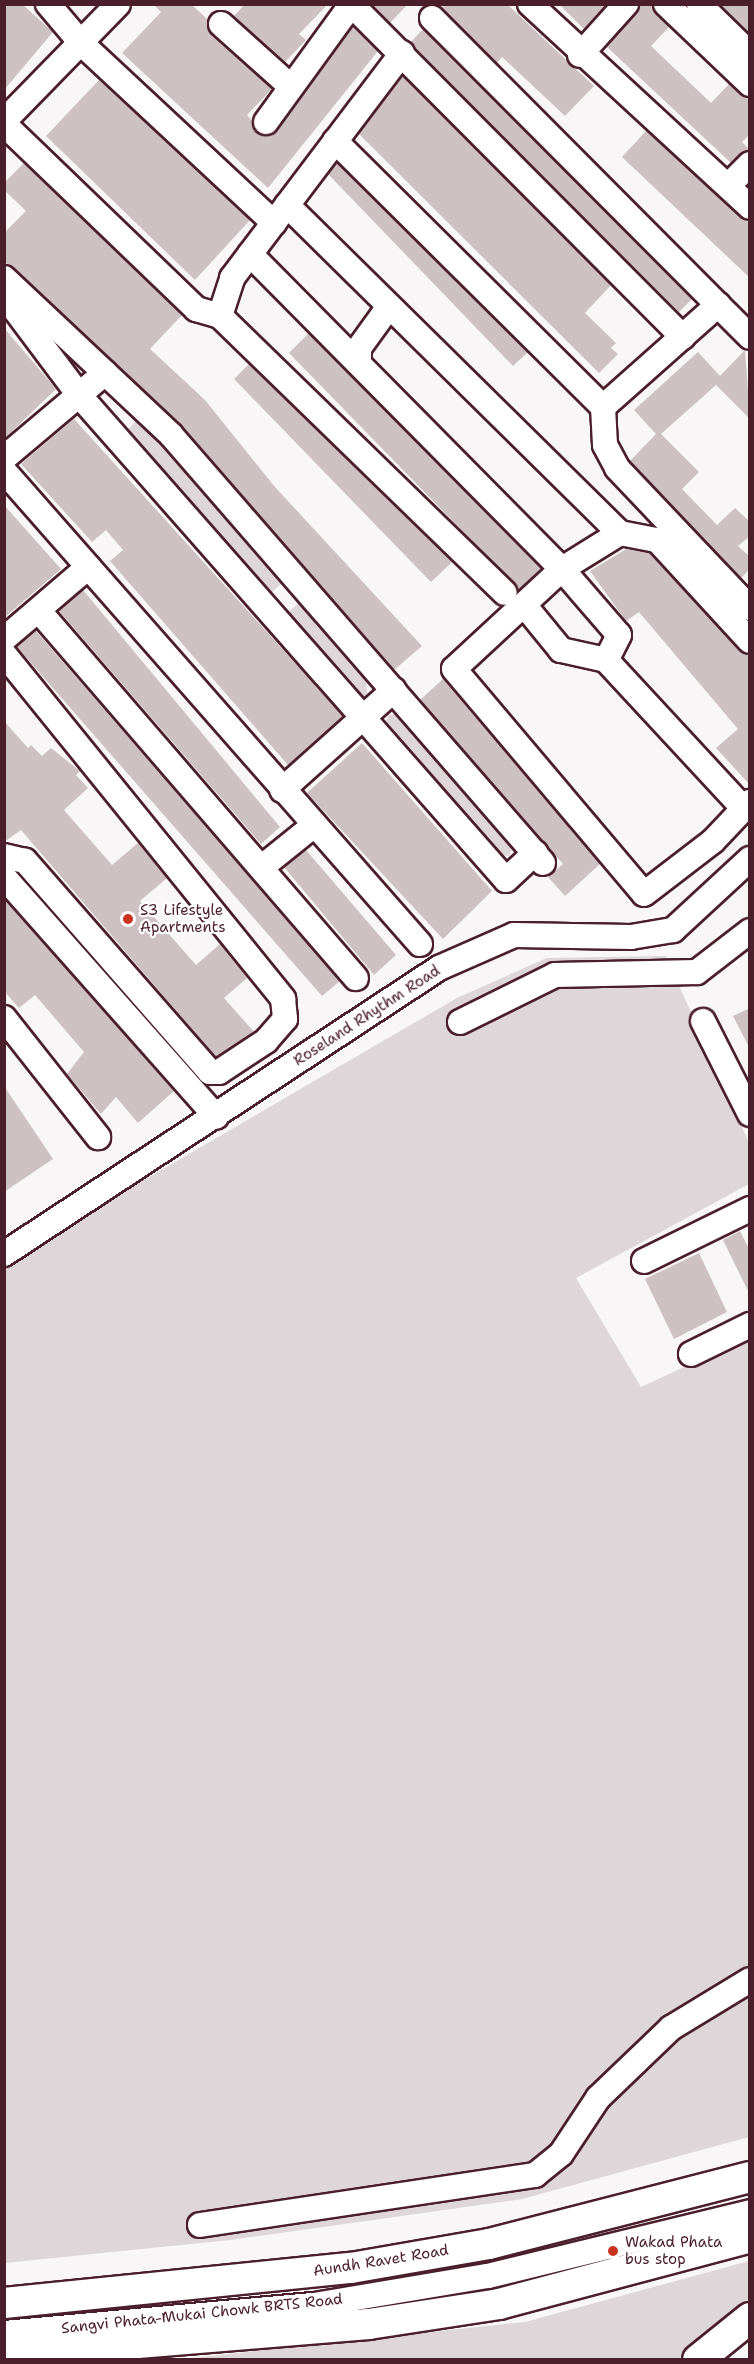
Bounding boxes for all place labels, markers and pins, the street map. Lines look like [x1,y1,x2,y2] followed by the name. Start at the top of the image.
[140,901,226,936] place label: S3 Lifestyle Apartments
[121,912,135,926] marker: S3 Lifestyle Apartments
[625,2233,722,2268] place label: Wakad Phata bus stop
[606,2244,620,2258] marker: Wakad Phata bus stop

